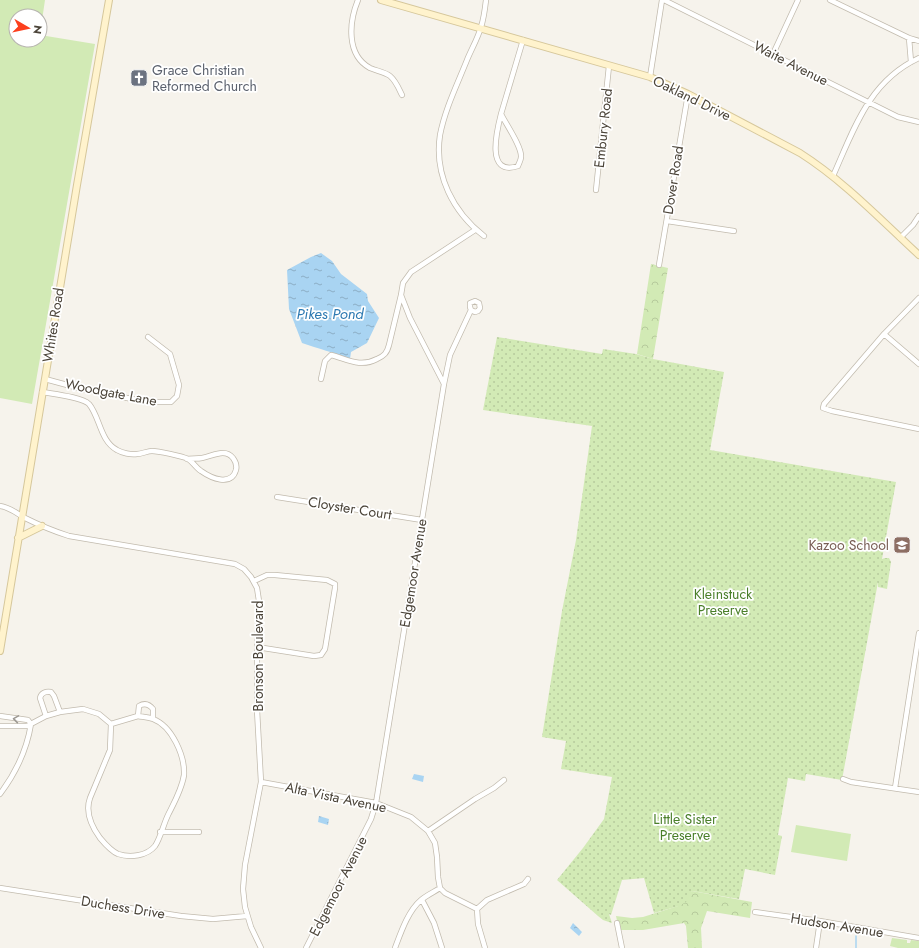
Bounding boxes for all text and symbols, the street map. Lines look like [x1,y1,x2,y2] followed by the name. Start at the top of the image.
[8,8,48,48] north arrow
[29,24,46,35] text: N
[750,36,832,90] street label: Waite Avenue
[152,60,257,96] place label: Grace Christian Reformed Church
[129,68,149,88] church icon: Grace Christian Reformed Church
[650,70,734,126] street label: Oakland Drive
[589,87,617,169] street label: Embury Road
[658,144,688,216] street label: Dover Road
[37,286,69,364] street label: Whites Road
[296,303,364,325] water label: Pikes Pond
[63,373,159,411] street label: Woodgate Lane
[307,492,394,525] street label: Cloyster Court
[395,517,431,629] street label: Edgemoor Avenue
[808,535,889,555] place label: Kazoo School
[892,535,912,555] school or university icon: Kazoo School
[694,584,753,620] park label: Kleinstuck Preserve
[248,601,268,711] street label: Bronson Boulevard
[13,715,20,723] one-way arrow
[283,776,389,818] street label: Alta Vista Avenue
[653,809,717,845] park label: Little Sister Preserve
[304,833,372,939] street label: Edgemoor Avenue
[80,890,166,924] street label: Duchess Drive
[789,908,885,942] street label: Hudson Avenue

